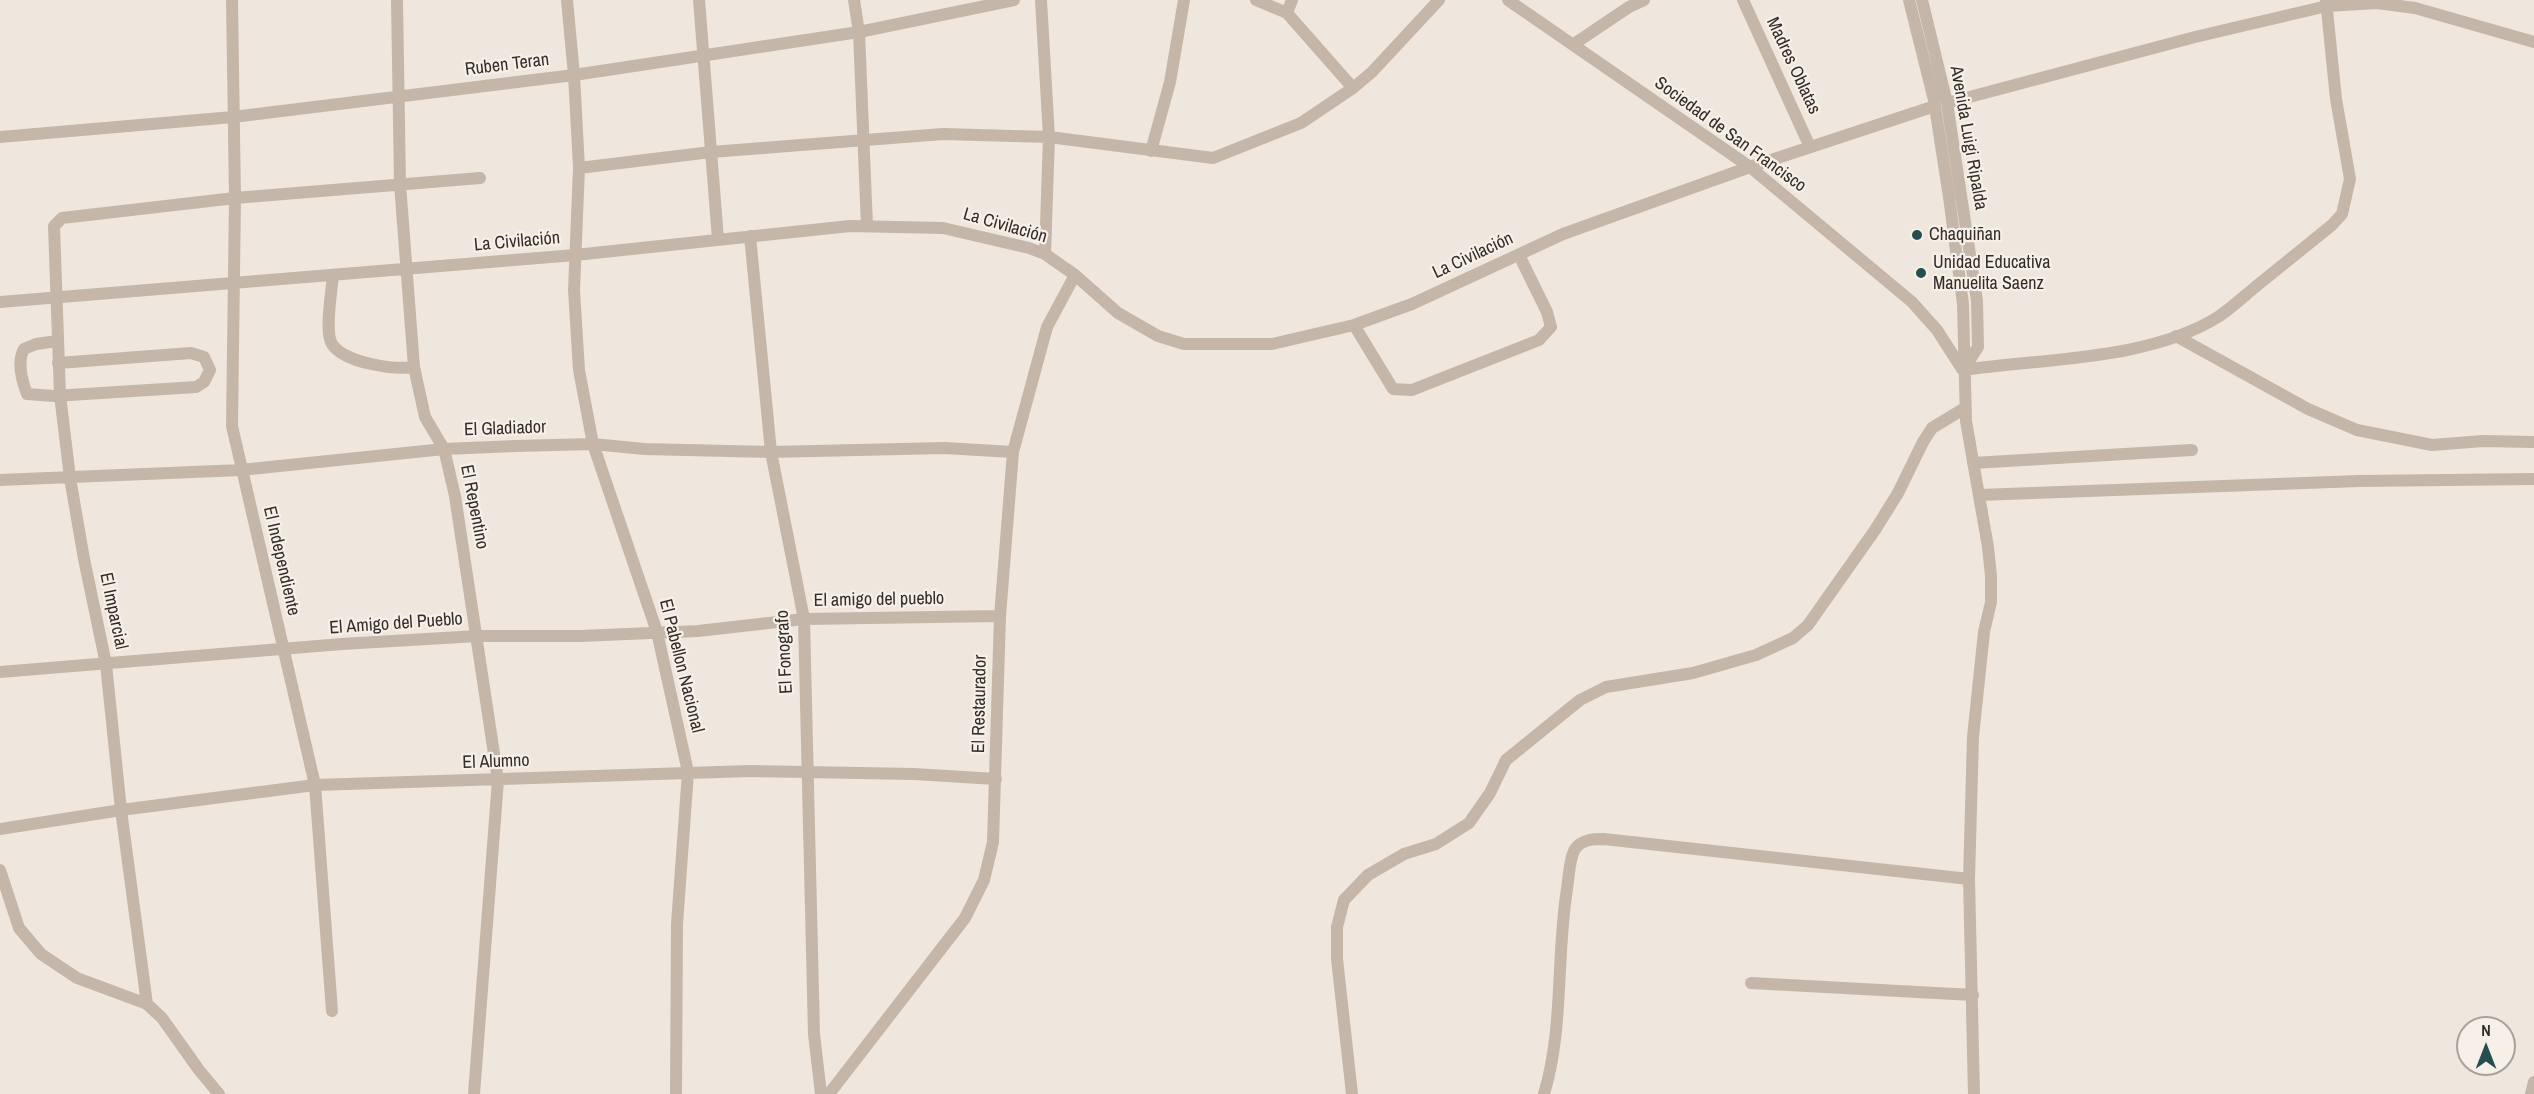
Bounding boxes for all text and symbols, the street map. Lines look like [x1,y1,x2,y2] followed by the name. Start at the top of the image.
[1761,14,1825,118] street label: Madres Oblatas
[464,49,550,81] street label: Ruben Teran
[1945,64,1991,212] street label: Avenida Luigi Ripalda
[1650,73,1810,197] street label: Sociedad de San Francisco
[961,204,1049,248] street label: La Civilación
[1929,224,2001,246] place label: Chaquiñan
[473,227,561,257] street label: La Civilación
[1429,228,1517,284] street label: La Civilación
[1910,228,1924,242] marker: Chaquiñan
[1933,252,2050,294] place label: Unidad Educativa Manuelita Saenz
[1914,266,1928,280] marker: Unidad Educativa Manuelita Saenz
[464,417,546,441] street label: El Gladiador
[455,463,493,551] street label: El Repentino
[258,504,304,618] street label: El Independiente
[94,571,132,651] street label: El Imparcial
[814,588,944,612] street label: El amigo del pueblo
[654,597,708,735] street label: El Pabellon Nacional
[329,609,463,639] street label: El Amigo del Pueblo
[772,610,798,694] street label: El Fonografo
[968,655,992,753] street label: El Restaurador
[462,750,530,774] street label: El Alumno
[2456,1016,2516,1076] north arrow
[2481,1019,2491,1041] text: N

